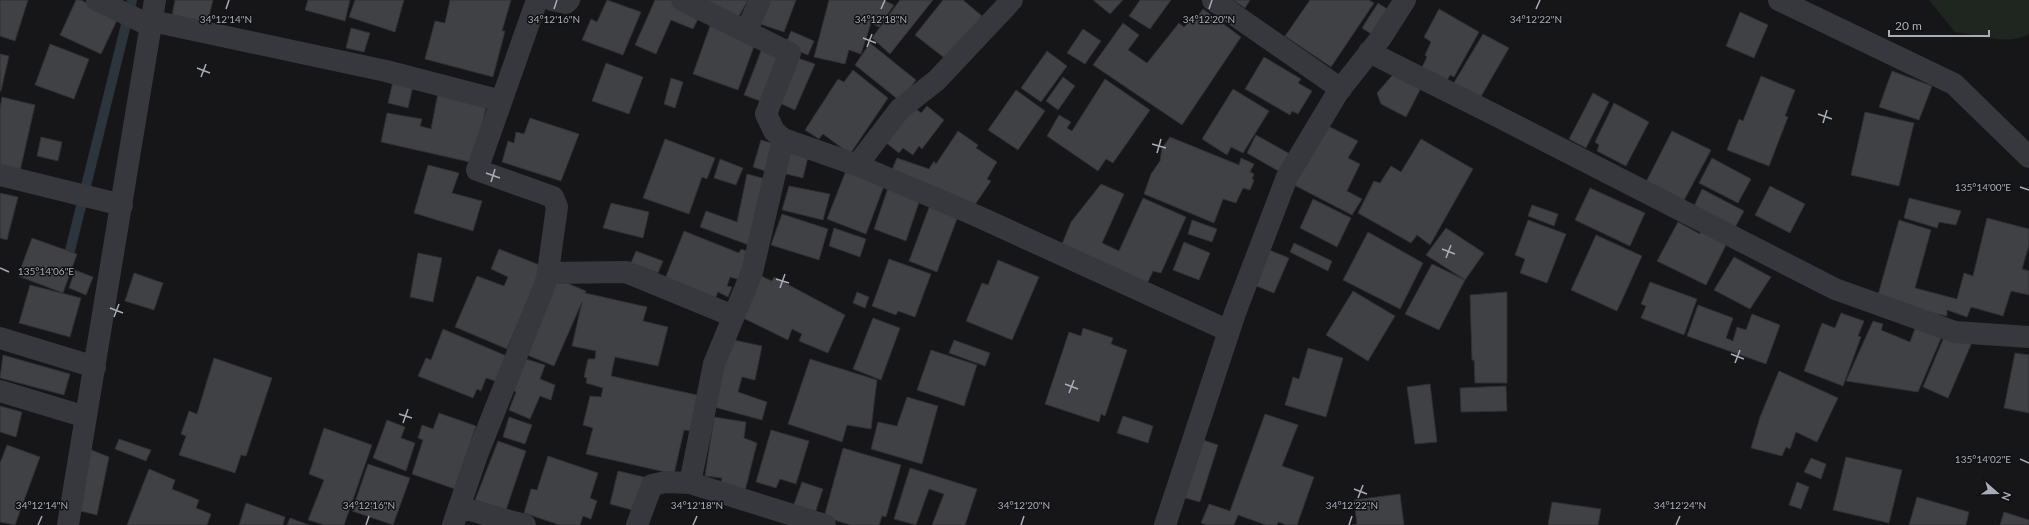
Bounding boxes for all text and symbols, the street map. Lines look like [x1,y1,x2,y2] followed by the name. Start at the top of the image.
[1889,12,1989,38] scale bar
[200,13,252,25] text: 34°12'14"N
[528,13,580,25] text: 34°12'16"N
[855,13,907,25] text: 34°12'18"N
[1183,13,1235,25] text: 34°12'20"N
[1510,13,1562,25] text: 34°12'22"N
[1895,18,1922,33] text: 20 m
[1955,181,2011,193] text: 135°14'00"E
[18,265,74,277] text: 135°14'06"E
[1955,453,2011,465] text: 135°14'02"E
[1977,473,2017,513] north arrow
[1999,490,2014,503] text: N
[16,499,68,511] text: 34°12'14"N
[343,499,395,511] text: 34°12'16"N
[671,499,723,511] text: 34°12'18"N
[998,499,1050,511] text: 34°12'20"N
[1326,499,1378,511] text: 34°12'22"N
[1654,499,1706,511] text: 34°12'24"N

